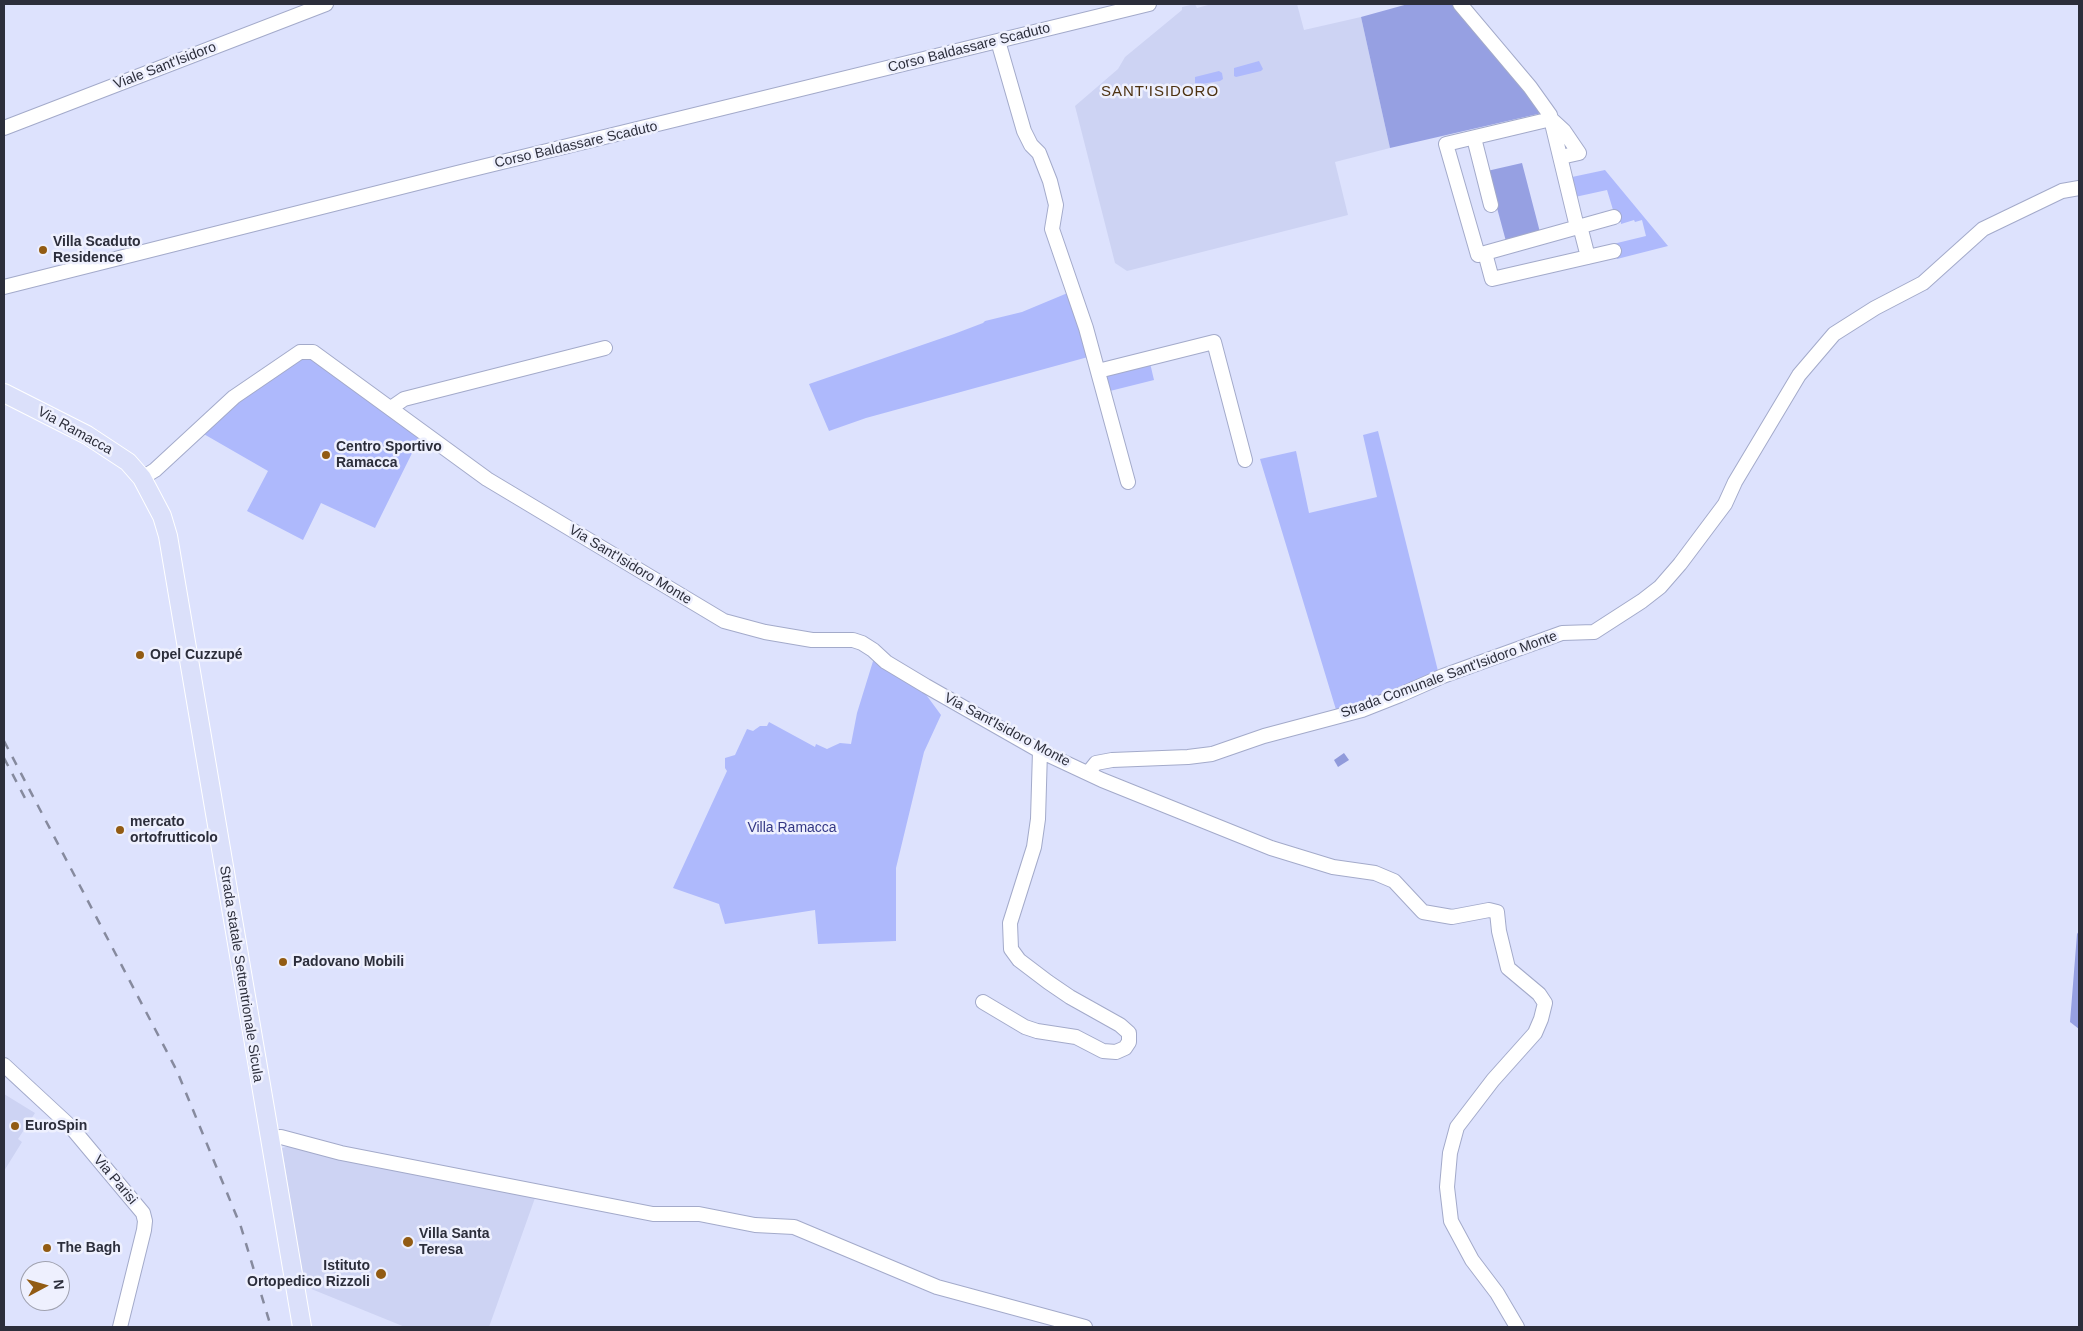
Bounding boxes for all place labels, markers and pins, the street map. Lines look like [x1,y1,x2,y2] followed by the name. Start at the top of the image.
[53,234,141,266] place label: Villa Scaduto Residence
[37,244,49,256] marker: Villa Scaduto Residence
[336,439,442,472] place label: Centro Sportivo Ramacca
[320,449,332,461] marker: Centro Sportivo Ramacca
[150,647,243,663] place label: Opel Cuzzupé
[134,649,146,661] marker: Opel Cuzzupé
[130,814,218,846] place label: mercato ortofrutticolo
[114,824,126,836] marker: mercato ortofrutticolo
[293,954,404,970] place label: Padovano Mobili
[277,956,289,968] marker: Padovano Mobili
[25,1118,87,1134] place label: EuroSpin
[9,1120,21,1132] marker: EuroSpin
[419,1226,490,1258] place label: Villa Santa Teresa
[401,1235,415,1249] marker: Villa Santa Teresa
[57,1240,121,1256] place label: The Bagh
[41,1242,53,1254] marker: The Bagh
[247,1258,370,1290] place label: Istituto Ortopedico Rizzoli
[374,1267,388,1281] marker: Istituto Ortopedico Rizzoli

